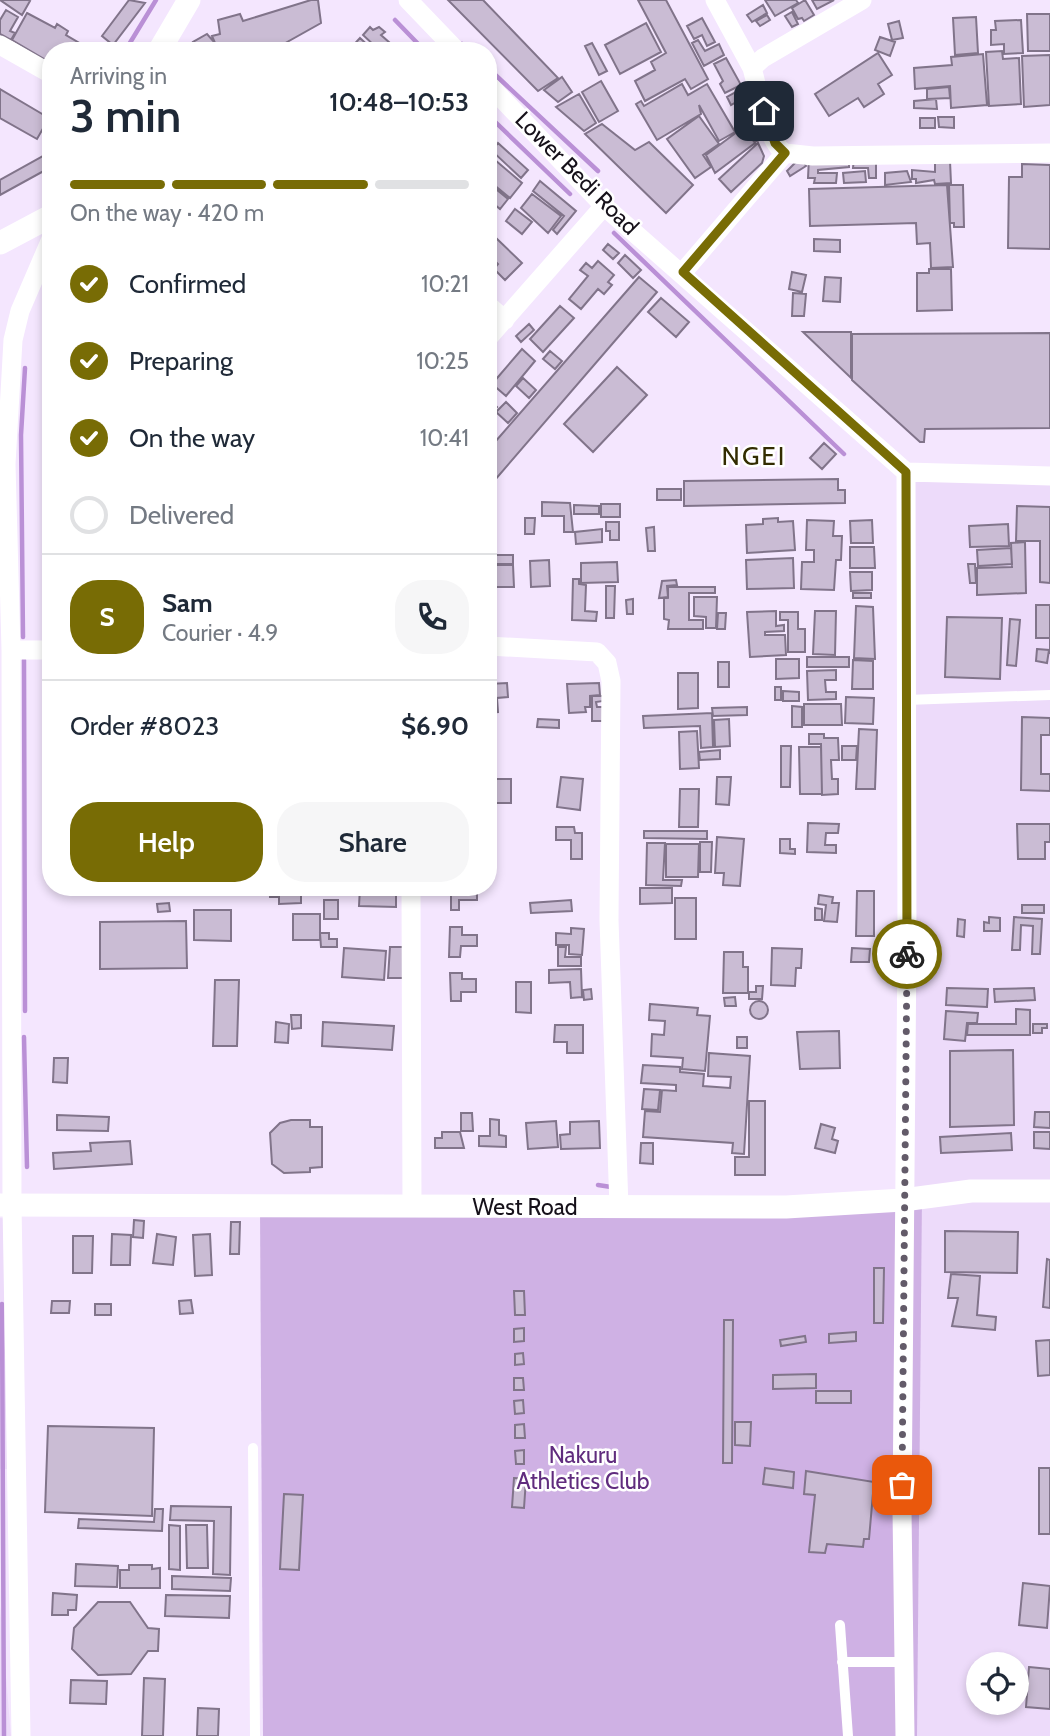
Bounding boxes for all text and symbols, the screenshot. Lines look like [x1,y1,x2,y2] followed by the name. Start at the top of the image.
[70,62,167,90] text: Arriving in
[734,81,794,141] pin
[329,86,469,118] text: 10:48–10:53
[70,88,181,144] text: 3 min
[745,92,783,130] icon: home
[510,106,644,240] street label: Lower Bedi Road
[70,199,264,227] text: On the way · 420 m
[70,265,108,303] icon: check
[129,268,246,300] text: Confirmed
[421,270,469,298] text: 10:21
[70,342,108,380] icon: check
[129,345,233,377] text: Preparing
[416,347,469,375] text: 10:25
[70,419,108,457] icon: check
[129,422,255,454] text: On the way
[420,424,469,452] text: 10:41
[722,440,786,472] district label: NGEI
[129,499,234,531] text: Delivered
[395,580,469,654] button: phone
[162,587,213,619] text: Sam
[99,601,115,633] text: S
[162,619,278,647] text: Courier · 4.9
[70,710,219,742] text: Order #8023
[401,710,469,742] text: $6.90
[70,802,263,882] button: Help
[277,802,469,882] button: Share
[872,919,942,989] courier
[888,935,926,973] icon: bike
[473,1193,577,1221] street label: West Road
[516,1441,650,1495] park label: Nakuru Athletics Club
[872,1455,932,1515] pin
[883,1466,921,1504] icon: bag
[966,1652,1029,1715] map controls
[966,1652,1029,1715] button: locate

